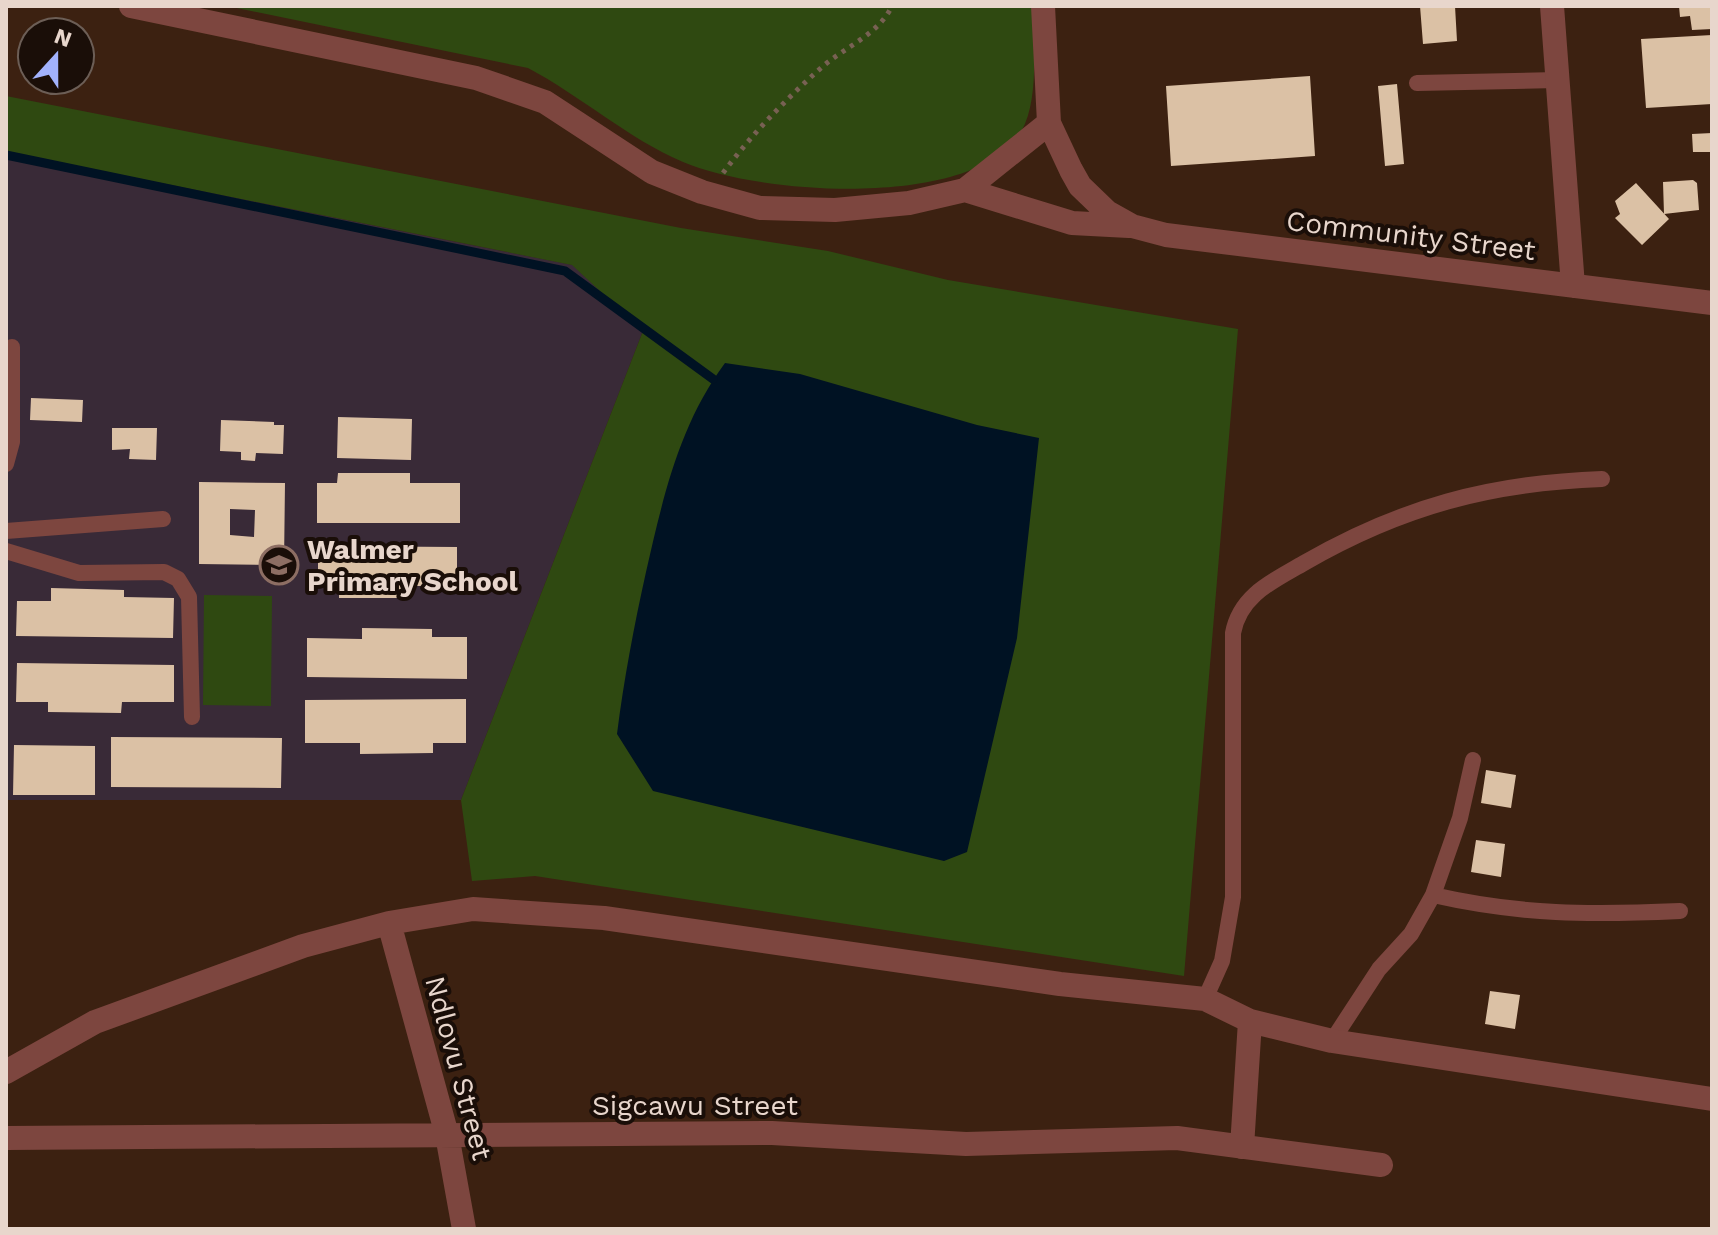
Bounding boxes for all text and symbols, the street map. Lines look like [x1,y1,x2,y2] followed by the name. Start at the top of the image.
[16,16,96,96] north arrow
[51,23,75,52] text: N
[1284,204,1538,267] street label: Community Street
[307,533,518,598] place label: Walmer Primary School
[258,544,300,586] school or university icon: Walmer Primary School
[418,973,499,1164] street label: Ndlovu Street
[592,1089,798,1122] street label: Sigcawu Street

